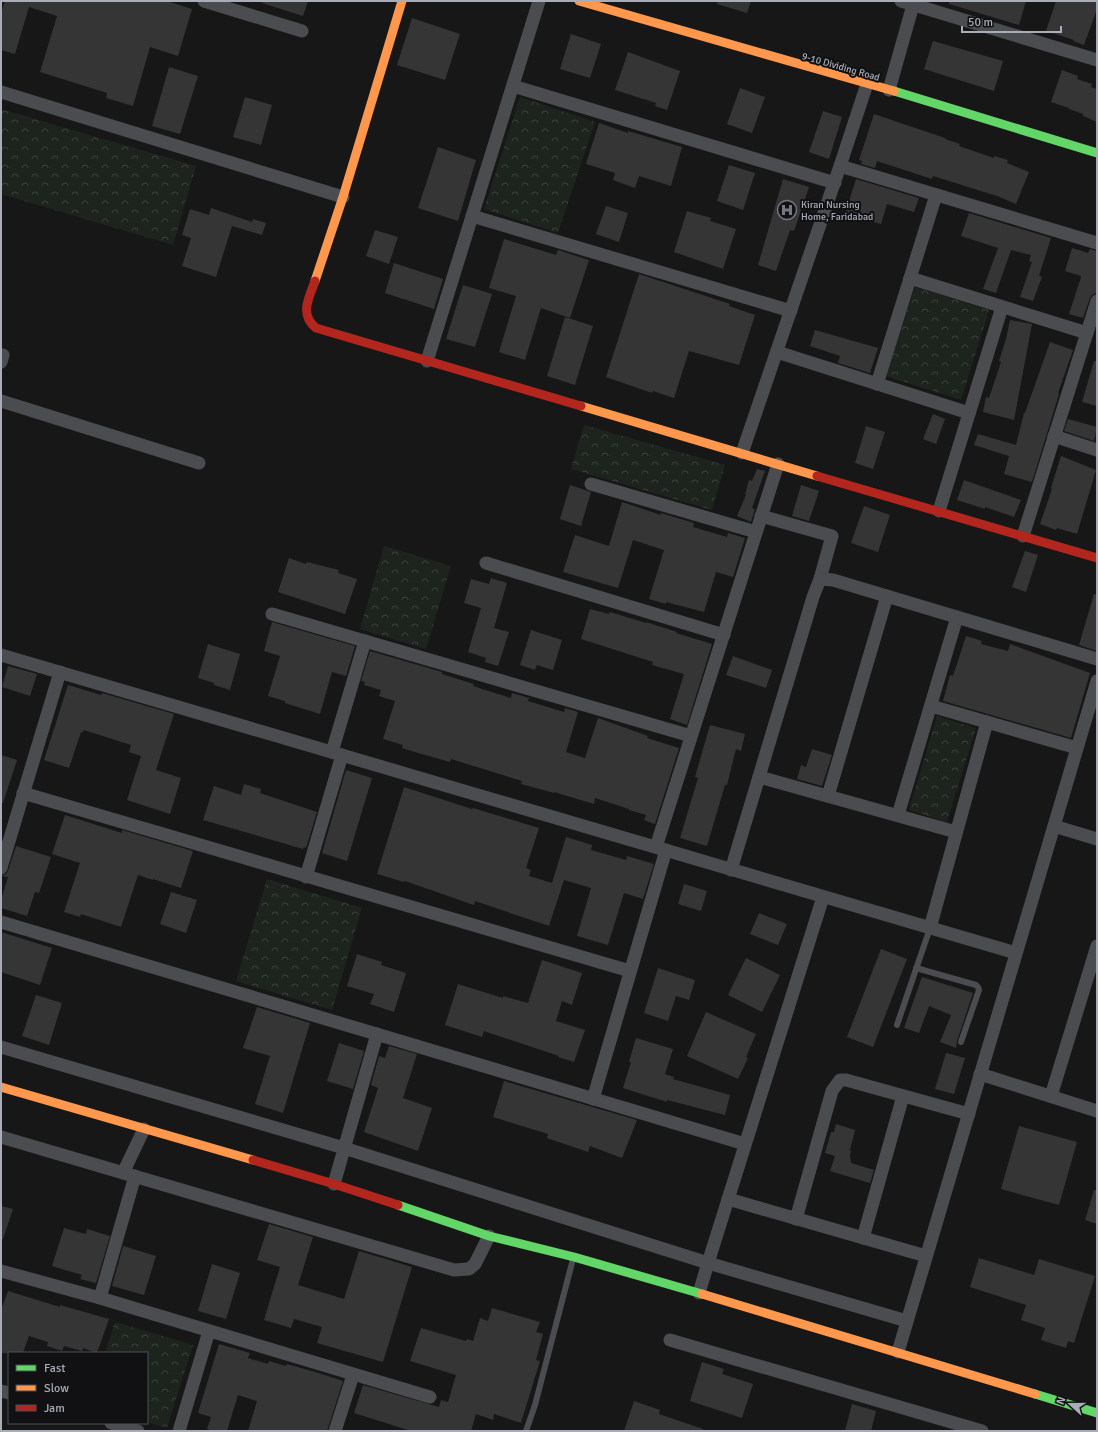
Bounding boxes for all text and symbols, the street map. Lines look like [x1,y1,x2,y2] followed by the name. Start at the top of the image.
[962,8,1061,34] scale bar
[968,15,993,30] text: 50 m
[800,50,881,84] street label: 9-10 Dividing Road
[776,199,798,221] hospital icon: Kiran Nursing Home, Faridabad
[801,199,873,223] place label: Kiran Nursing Home, Faridabad
[8,1352,148,1424] legend
[44,1361,65,1376] text: Fast
[44,1381,69,1396] text: Slow
[1050,1384,1090,1424] north arrow
[1054,1395,1069,1406] text: N
[44,1401,65,1416] text: Jam

